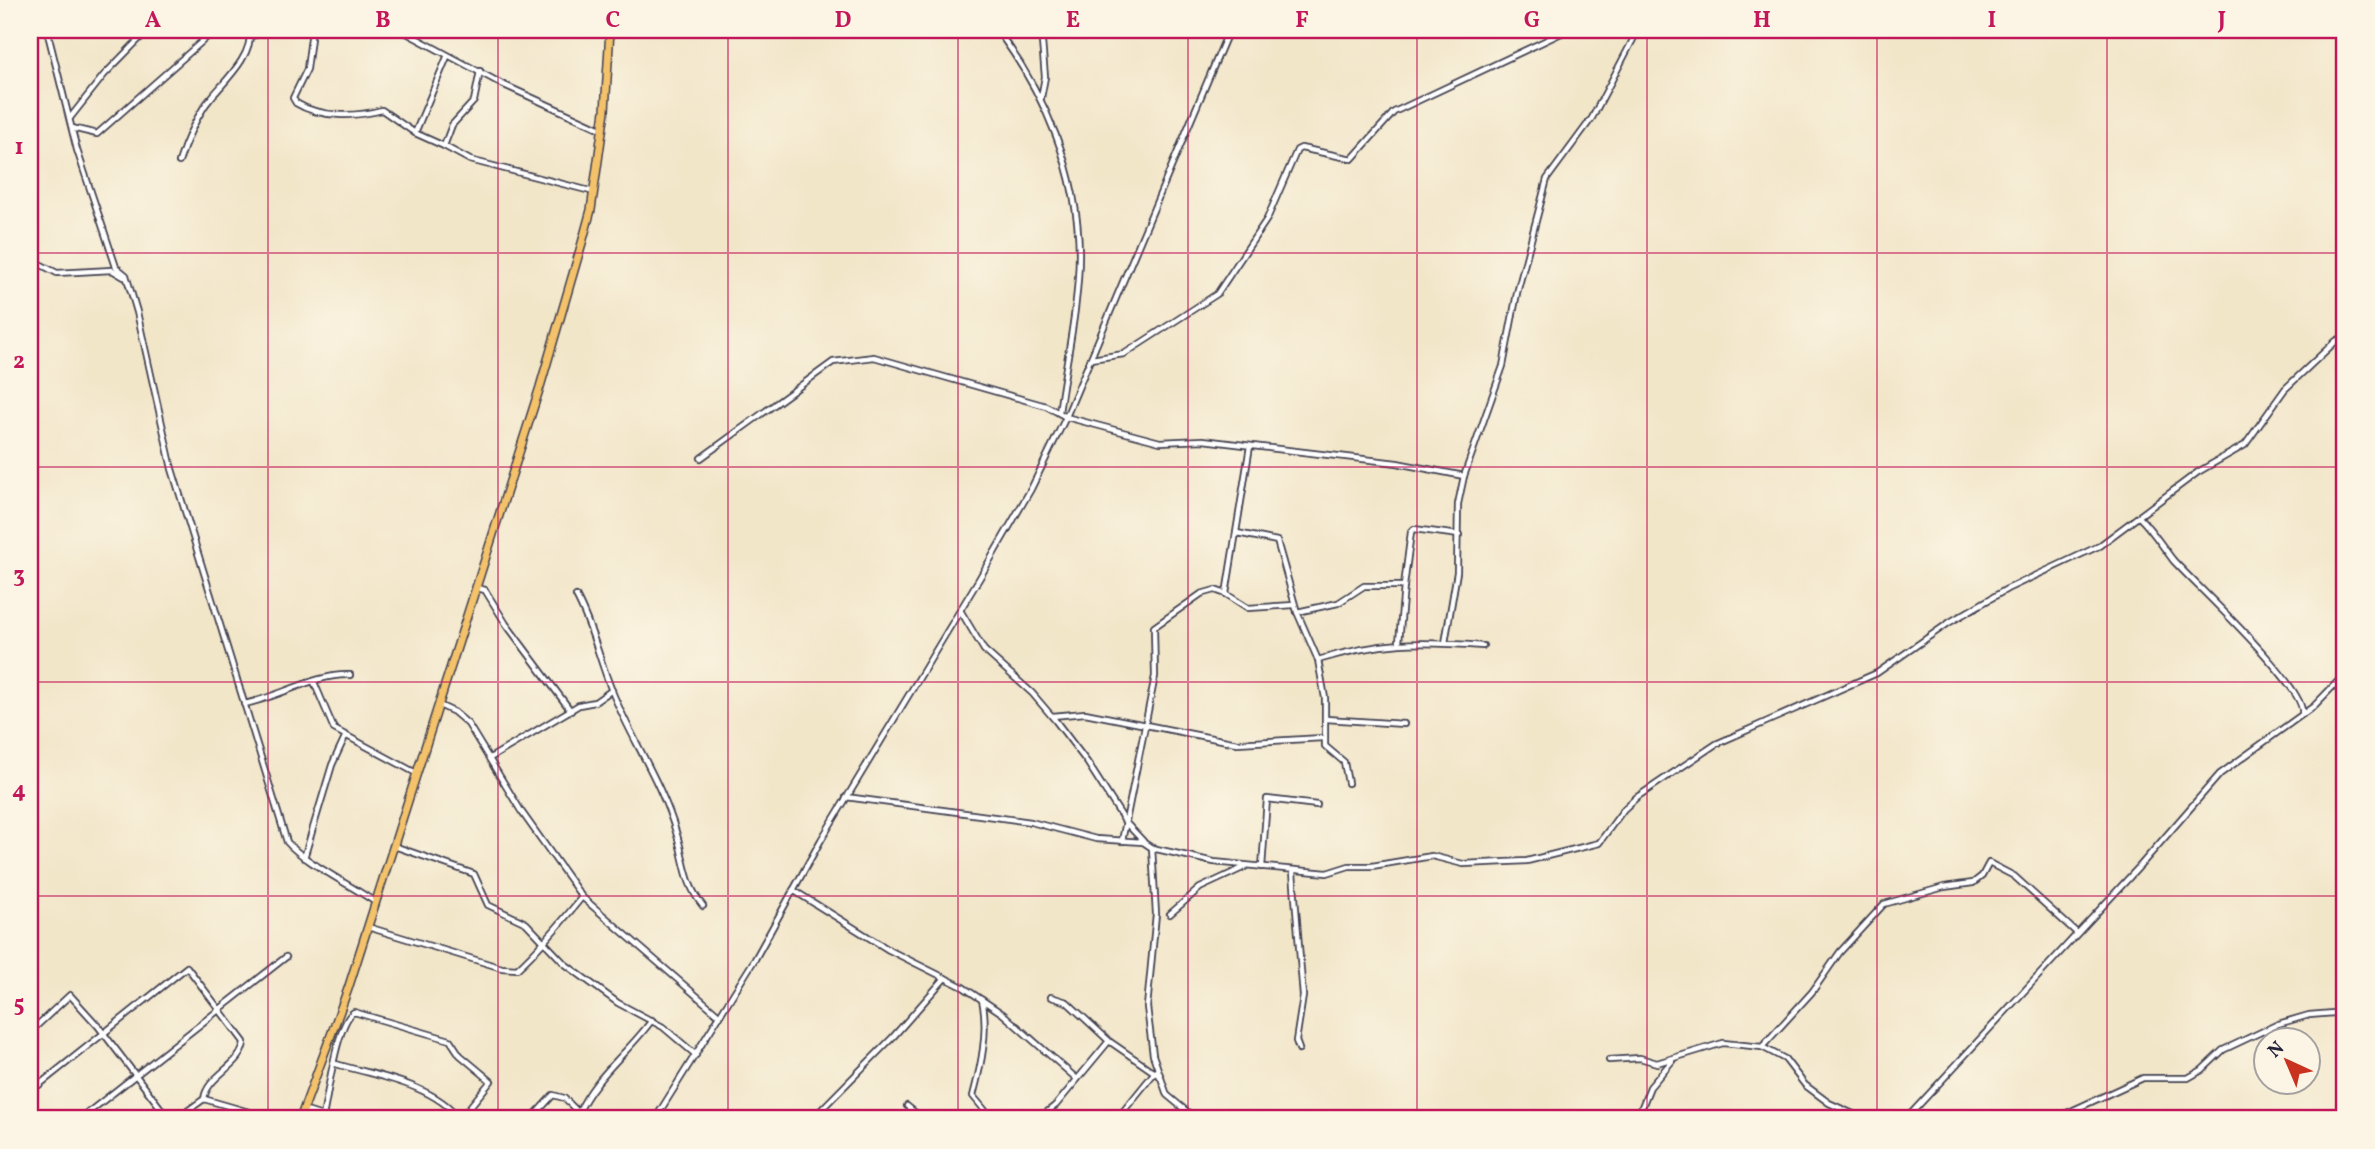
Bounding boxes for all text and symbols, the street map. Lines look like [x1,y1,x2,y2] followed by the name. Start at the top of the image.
[145,5,161,37] text: A
[375,5,391,37] text: B
[606,5,620,37] text: C
[835,5,852,37] text: D
[1066,5,1080,37] text: E
[1295,5,1309,37] text: F
[1524,5,1540,37] text: G
[1753,5,1771,37] text: H
[1988,5,1996,37] text: I
[2217,5,2226,37] text: J
[14,132,24,164] text: 1
[13,346,25,378] text: 2
[13,560,25,592] text: 3
[12,775,26,807] text: 4
[13,989,25,1021] text: 5
[2252,1026,2322,1096] north arrow
[2263,1036,2291,1064] text: N

